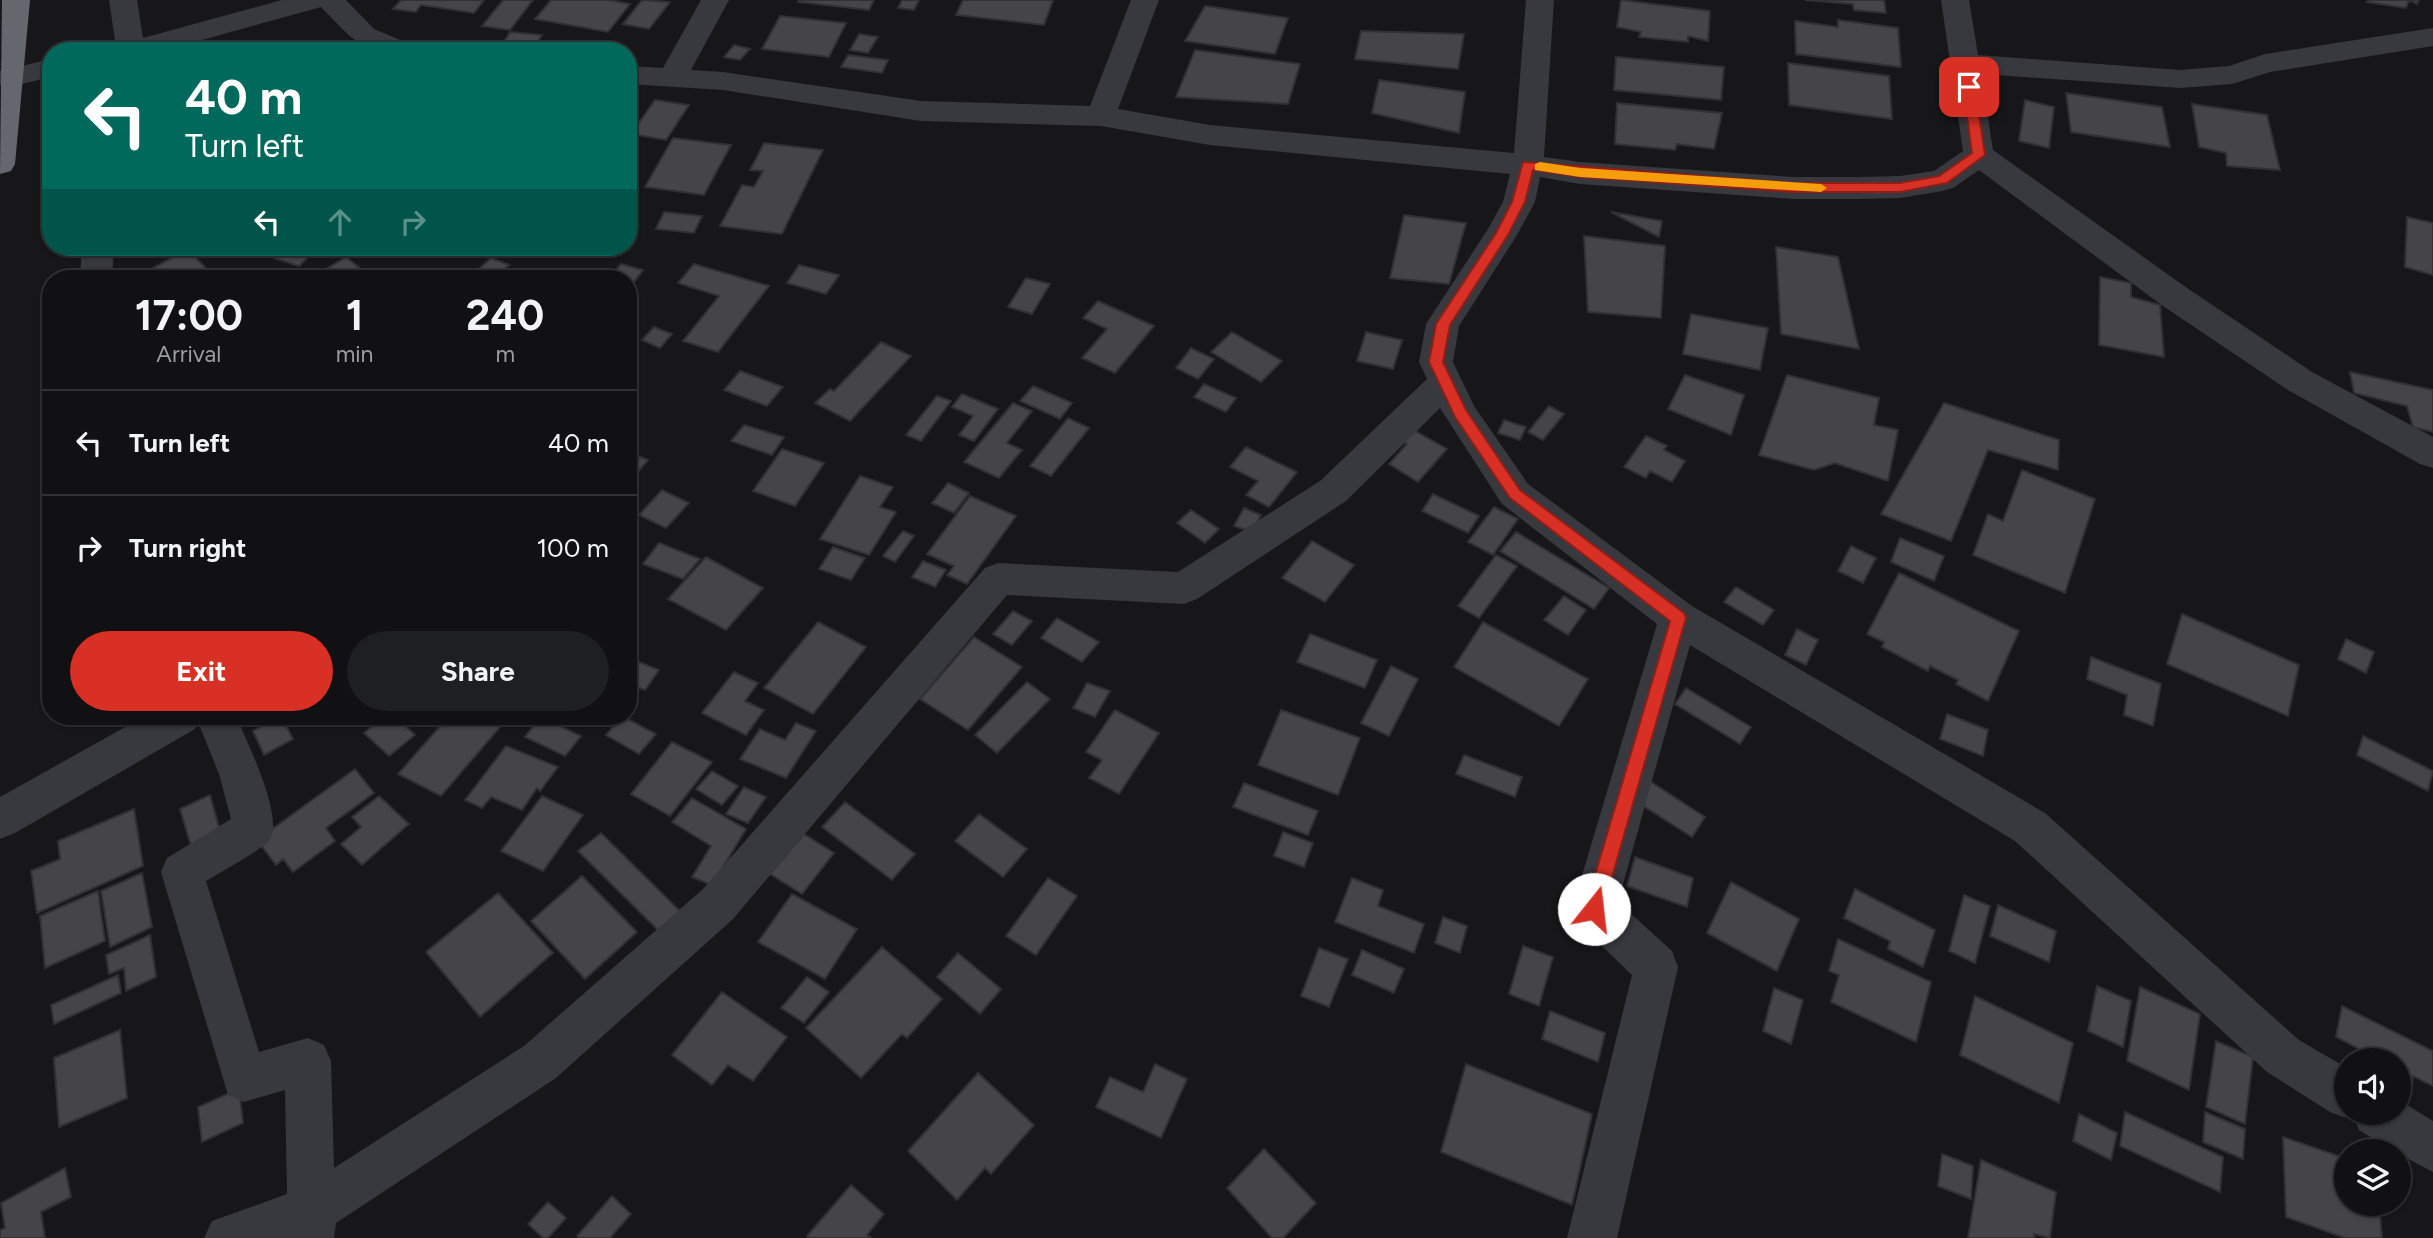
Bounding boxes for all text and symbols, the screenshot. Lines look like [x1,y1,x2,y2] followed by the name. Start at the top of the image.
[1939,57,1999,117] pin
[185,67,302,126] text: 40 m
[1950,68,1988,106] icon: arrive
[70,70,161,161] icon: left
[185,127,304,165] text: Turn left
[248,203,286,241] icon: left
[321,203,359,241] icon: ahead
[394,203,432,241] icon: right
[135,290,243,341] text: 17:00
[346,290,363,341] text: 1
[466,290,544,341] text: 240
[156,340,221,368] text: Arrival
[336,340,373,368] text: min
[495,340,515,368] text: m
[70,424,108,462] icon: left
[129,427,230,459] text: Turn left
[548,427,609,459] text: 40 m
[70,529,108,567] icon: right
[129,532,246,564] text: Turn right
[536,532,609,564] text: 100 m
[70,631,333,711] button: Exit
[347,631,609,711] button: Share
[1557,872,1631,946] position arrow
[2334,1048,2411,1216] map controls
[2334,1048,2411,1125] button: sound
[2334,1139,2411,1216] button: layers

